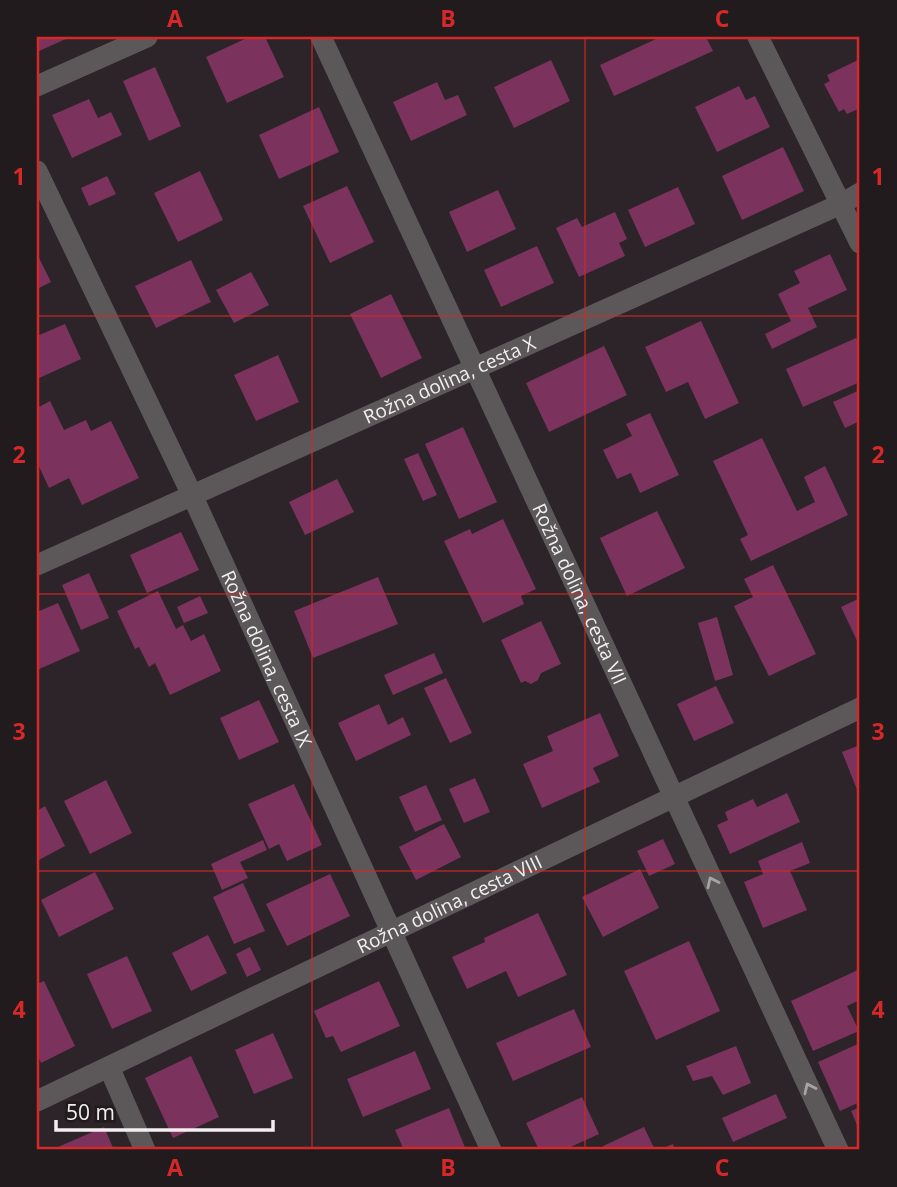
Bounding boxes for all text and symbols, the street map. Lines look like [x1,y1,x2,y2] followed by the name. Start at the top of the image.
[167,2,183,34] text: A
[440,2,456,34] text: B
[715,2,729,34] text: C
[12,160,26,192] text: 1
[871,160,885,192] text: 1
[359,330,540,430] street label: Rožna dolina, cesta X
[12,438,26,470] text: 2
[871,438,885,470] text: 2
[526,499,633,689] street label: Rožna dolina, cesta VII
[215,566,318,751] street label: Rožna dolina, cesta IX
[12,715,26,747] text: 3
[871,715,885,747] text: 3
[352,849,546,959] street label: Rožna dolina, cesta VIII
[707,877,721,889] one-way arrow
[12,993,26,1025] text: 4
[871,993,885,1025] text: 4
[803,1083,817,1096] one-way arrow
[56,1089,273,1133] scale bar
[66,1098,115,1126] text: 50 m
[167,1151,183,1183] text: A
[440,1151,456,1183] text: B
[715,1151,729,1183] text: C

